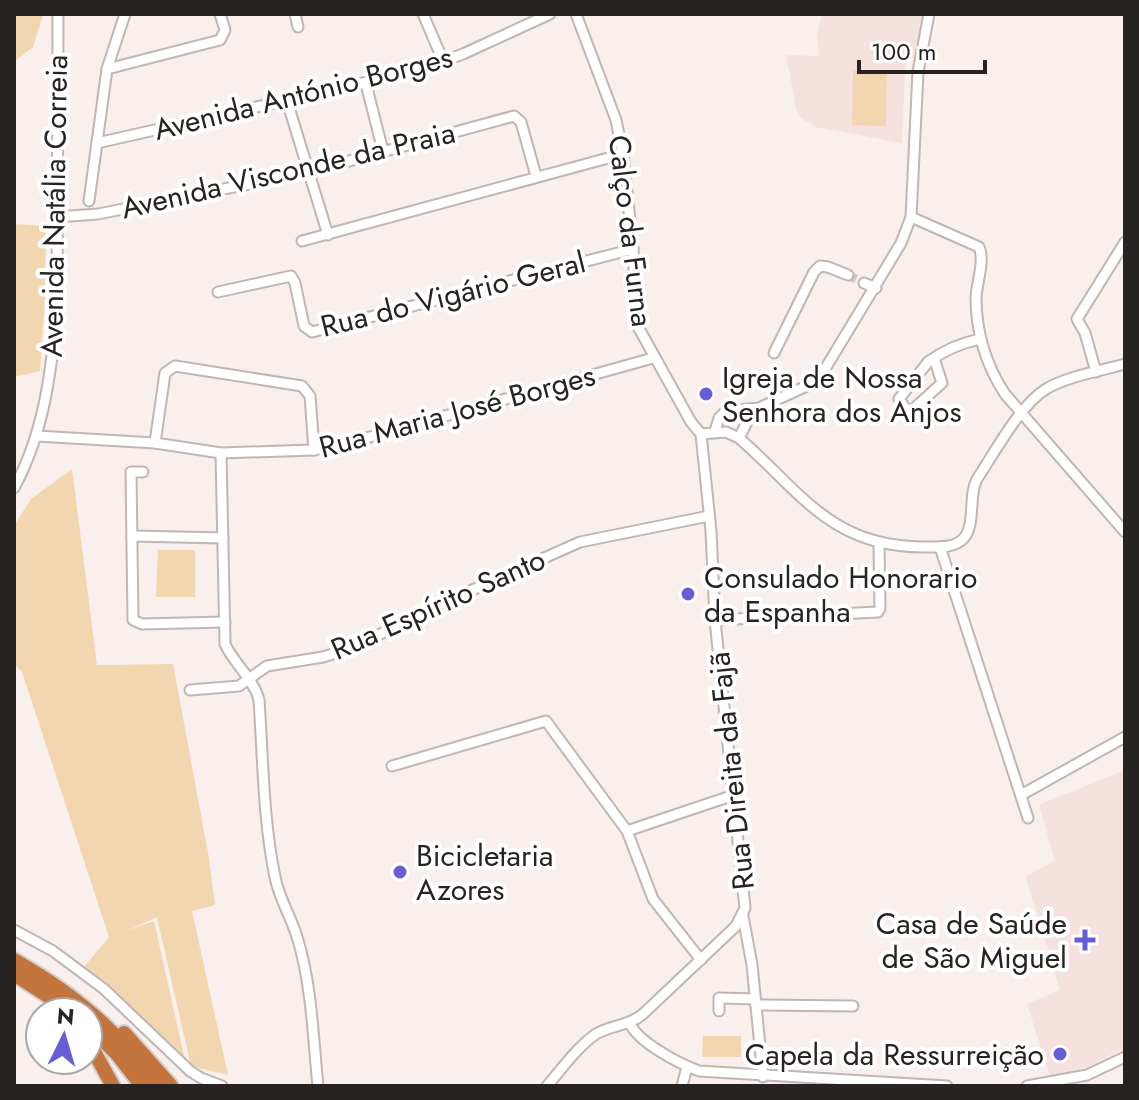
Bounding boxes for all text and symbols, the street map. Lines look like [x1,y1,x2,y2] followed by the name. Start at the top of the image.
[859,24,985,74] scale bar
[871,34,937,69] text: 100 m
[149,35,457,151] street label: Avenida António Borges
[30,54,78,358] street label: Avenida Natália Correia
[117,111,459,229] street label: Avenida Visconde da Praia
[598,133,664,329] street label: Calço da Furna
[316,240,590,348] street label: Rua do Vigário Geral
[314,353,600,469] street label: Rua Maria José Borges
[722,356,962,433] place label: Igreja de Nossa Senhora dos Anjos
[697,385,715,403] marker: Igreja de Nossa Senhora dos Anjos
[324,538,552,670] street label: Rua Espírito Santo
[704,556,977,633] place label: Consulado Honorario da Espanha
[679,585,697,603] marker: Consulado Honorario da Espanha
[697,650,765,892] street label: Rua Direita da Fajã
[416,834,554,911] place label: Bicicletaria Azores
[391,863,409,881] marker: Bicicletaria Azores
[876,902,1067,979] place label: Casa de Saúde de São Miguel
[1074,929,1096,951] marker: Casa de Saúde de São Miguel
[24,996,104,1076] north arrow
[56,999,76,1033] text: N
[745,1033,1044,1076] place label: Capela da Ressurreição
[1051,1045,1069,1063] marker: Capela da Ressurreição

